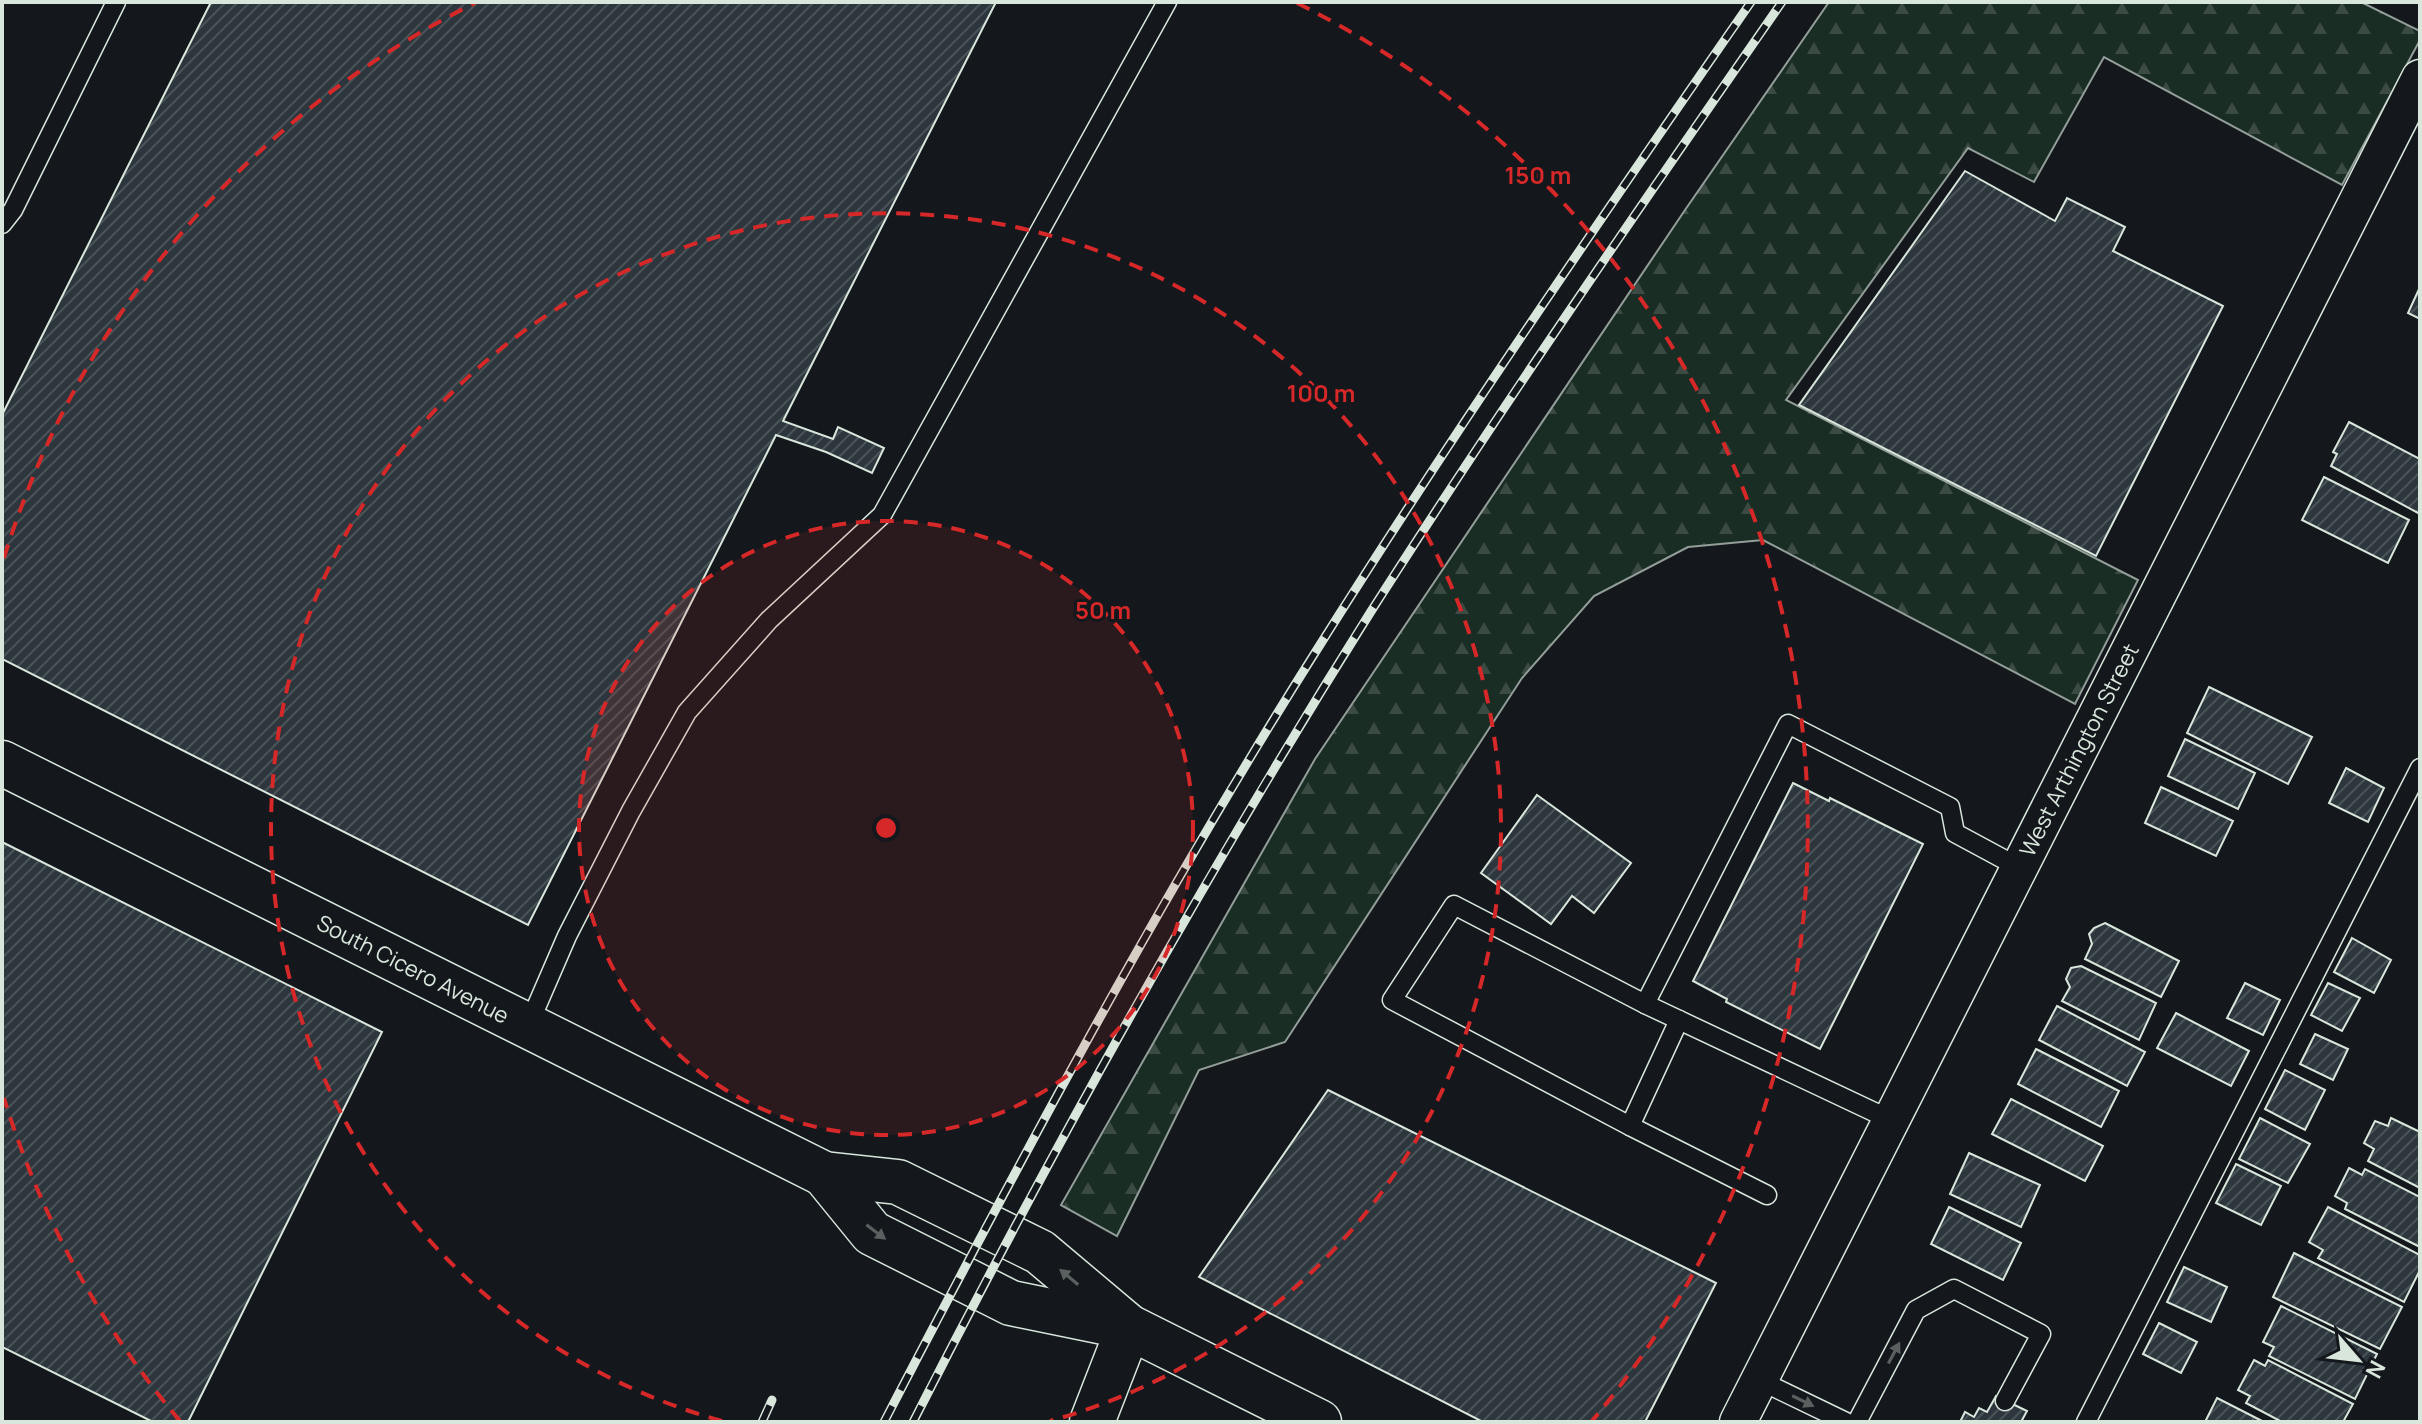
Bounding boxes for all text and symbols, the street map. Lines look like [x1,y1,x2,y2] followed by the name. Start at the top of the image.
[1505,158,1571,191] text: 150 m
[1287,376,1355,409] text: 100 m
[1075,593,1131,626] text: 50 m
[2012,638,2146,862] street label: West Arthington Street
[872,814,900,842] centre of rings
[312,908,514,1031] street label: South Cicero Avenue
[865,1223,886,1240] one-way arrow
[1059,1269,1079,1286] one-way arrow
[2318,1320,2398,1400] north arrow
[1886,1342,1900,1364] one-way arrow
[2359,1355,2393,1383] text: N
[1791,1394,1815,1408] one-way arrow

